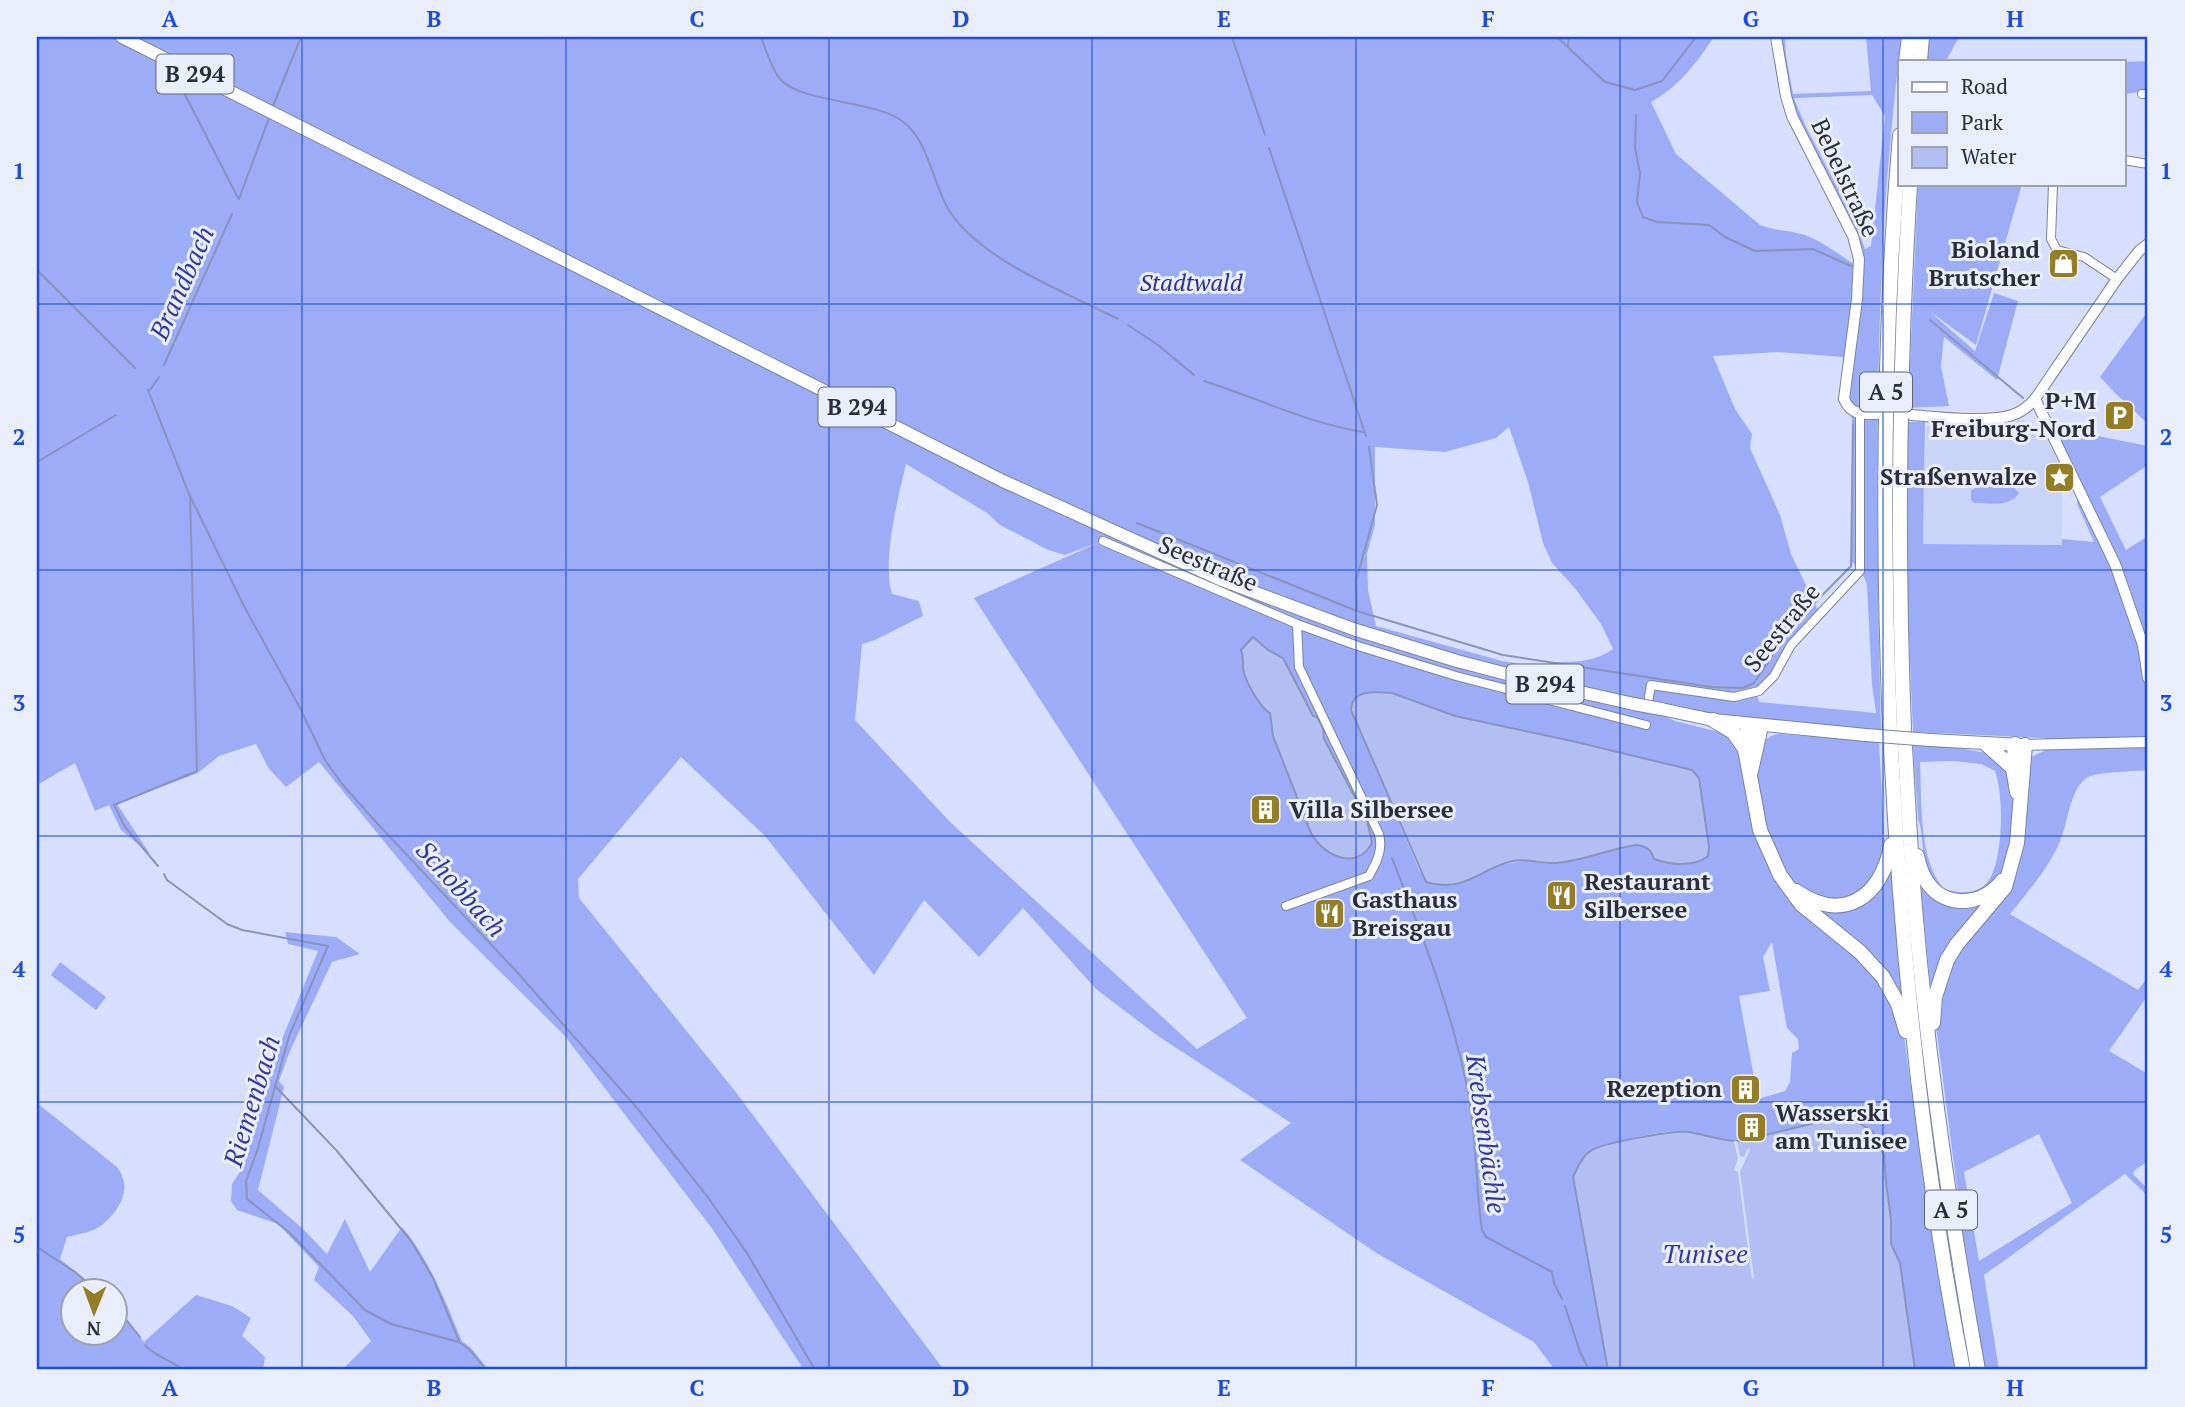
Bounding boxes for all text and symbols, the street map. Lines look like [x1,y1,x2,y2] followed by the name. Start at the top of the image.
[162,3,179,34] text: A
[427,3,442,34] text: B
[690,3,705,34] text: C
[953,3,970,34] text: D
[1217,3,1231,34] text: E
[1481,3,1495,34] text: F
[1743,3,1760,34] text: G
[2006,3,2024,34] text: H
[156,54,234,94] road number: B 294
[1898,60,2126,186] legend
[1961,72,2008,100] text: Road
[1961,108,2003,136] text: Park
[1805,113,1887,242] street label: Bebelstraße
[1961,142,2016,170] text: Water
[13,155,26,186] text: 1
[2160,155,2173,186] text: 1
[141,221,221,346] water label: Brandbach
[1929,233,2041,293] place label: Bioland Brutscher
[2046,247,2080,281] shop icon: Bioland Brutscher
[1139,266,1244,298] park label: Stadtwald
[1860,372,1912,412] road number: A 5
[1931,384,2097,444] place label: P+M Freiburg-Nord
[818,388,896,426] road number: B 294
[2102,398,2136,432] parking icon: P+M Freiburg-Nord
[13,421,26,452] text: 2
[2160,421,2173,452] text: 2
[1880,460,2037,492] place label: Straßenwalze
[2043,460,2077,494] place icon: Straßenwalze
[1154,528,1263,598] street label: Seestraße
[1736,576,1827,678] street label: Seestraße
[1506,664,1584,704] road number: B 294
[13,687,26,718] text: 3
[2160,687,2173,718] text: 3
[1249,793,1283,827] building icon: Villa Silbersee
[1289,793,1454,825] place label: Villa Silbersee
[409,833,514,944] water label: Schobbach
[1584,865,1711,925] place label: Restaurant Silbersee
[1544,879,1578,913] restaurant icon: Restaurant Silbersee
[1352,883,1457,943] place label: Gasthaus Breisgau
[1312,897,1346,931] restaurant icon: Gasthaus Breisgau
[13,953,26,984] text: 4
[2160,953,2173,984] text: 4
[215,1031,287,1171] water label: Riemenbach
[1459,1051,1515,1216] water label: Krebsenbächle
[1606,1072,1723,1104] place label: Rezeption
[1728,1072,1762,1106] building icon: Rezeption
[1775,1096,1907,1156] place label: Wasserski am Tunisee
[1735,1110,1769,1144] building icon: Wasserski am Tunisee
[1925,1190,1977,1230] road number: A 5
[13,1219,26,1250] text: 5
[2160,1219,2173,1250] text: 5
[1662,1236,1748,1270] water label: Tunisee
[60,1278,130,1348] north arrow
[86,1317,101,1342] text: N
[162,1372,179,1403] text: A
[427,1372,442,1403] text: B
[690,1372,705,1403] text: C
[953,1372,970,1403] text: D
[1217,1372,1231,1403] text: E
[1481,1372,1495,1403] text: F
[1743,1372,1760,1403] text: G
[2006,1372,2024,1403] text: H

